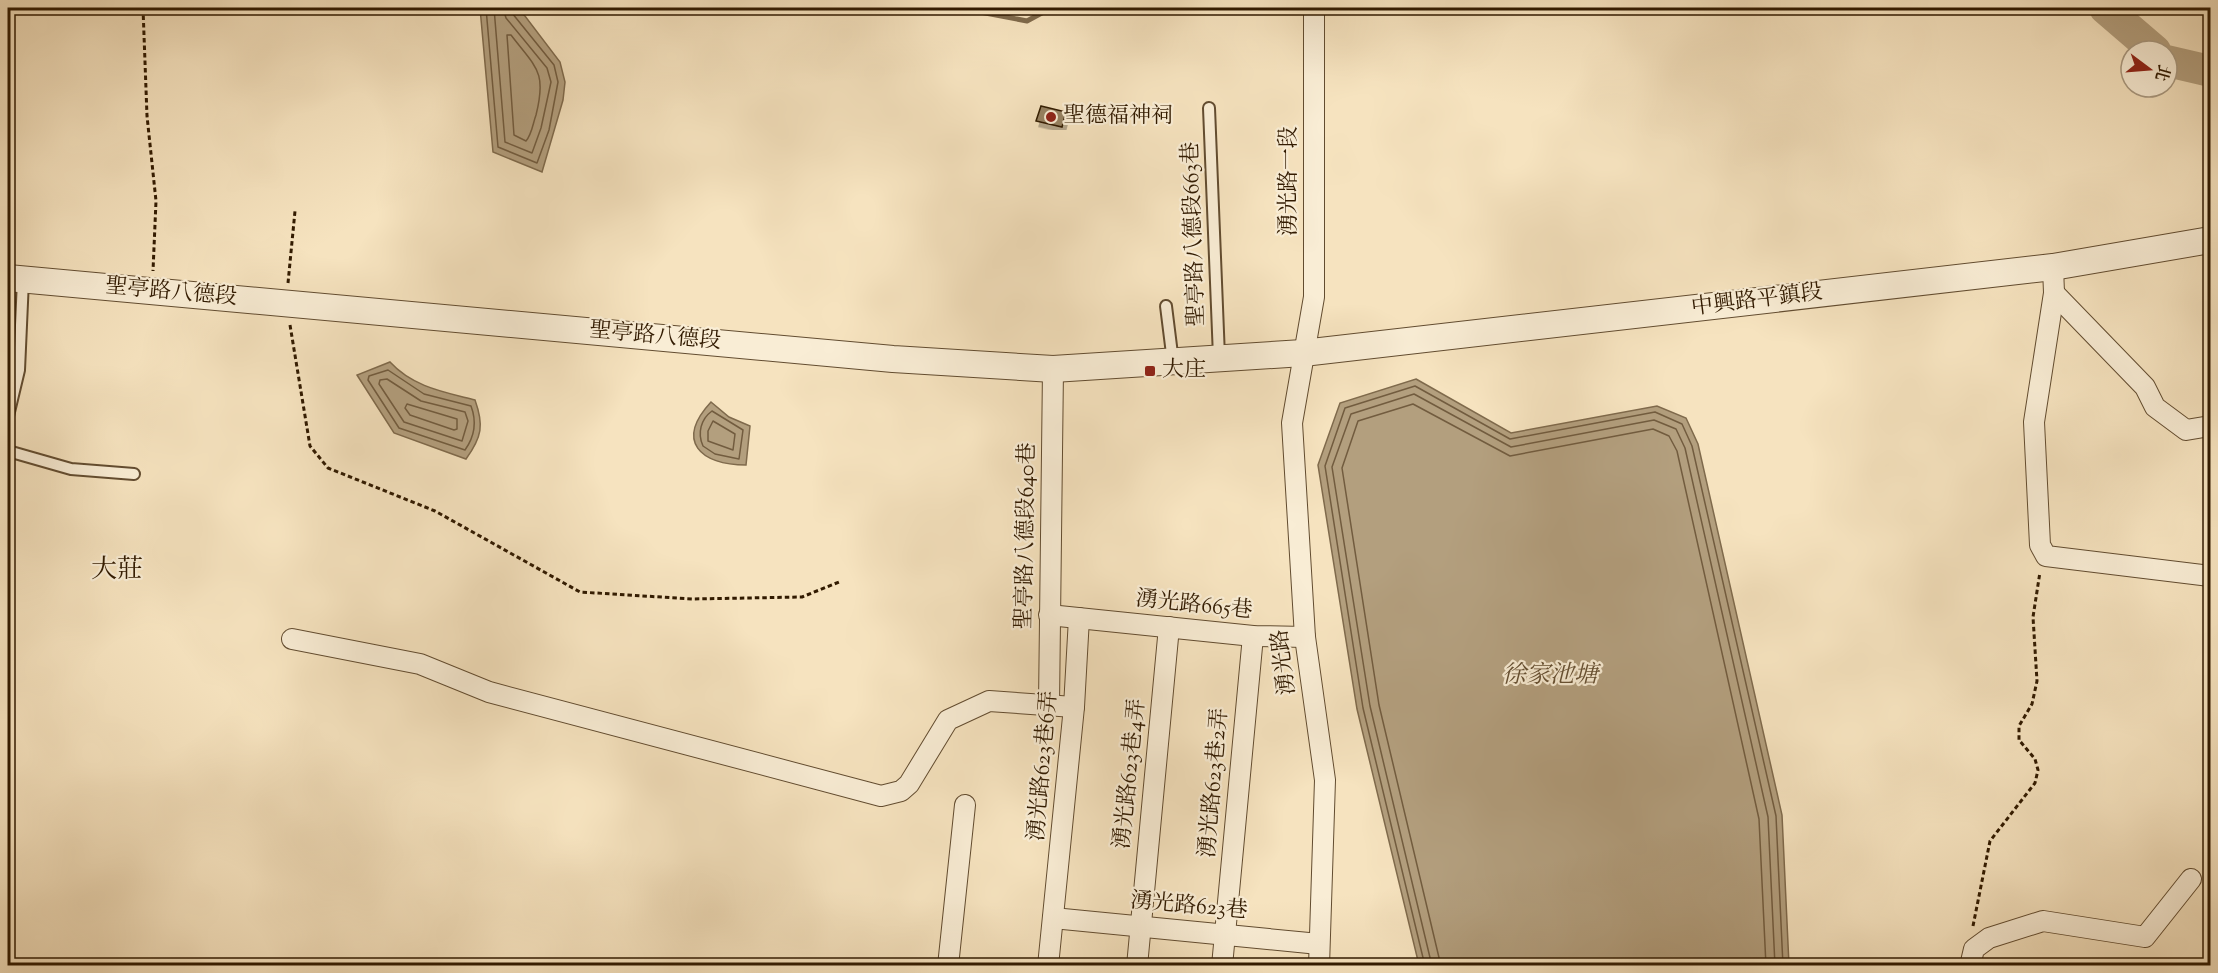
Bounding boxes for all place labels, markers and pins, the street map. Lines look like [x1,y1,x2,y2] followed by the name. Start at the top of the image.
[1063,101,1173,133] place label: 聖德福神祠
[1044,110,1058,124] marker: 聖德福神祠
[1162,355,1206,387] place label: 大庄
[1143,364,1157,378] marker: 大庄

